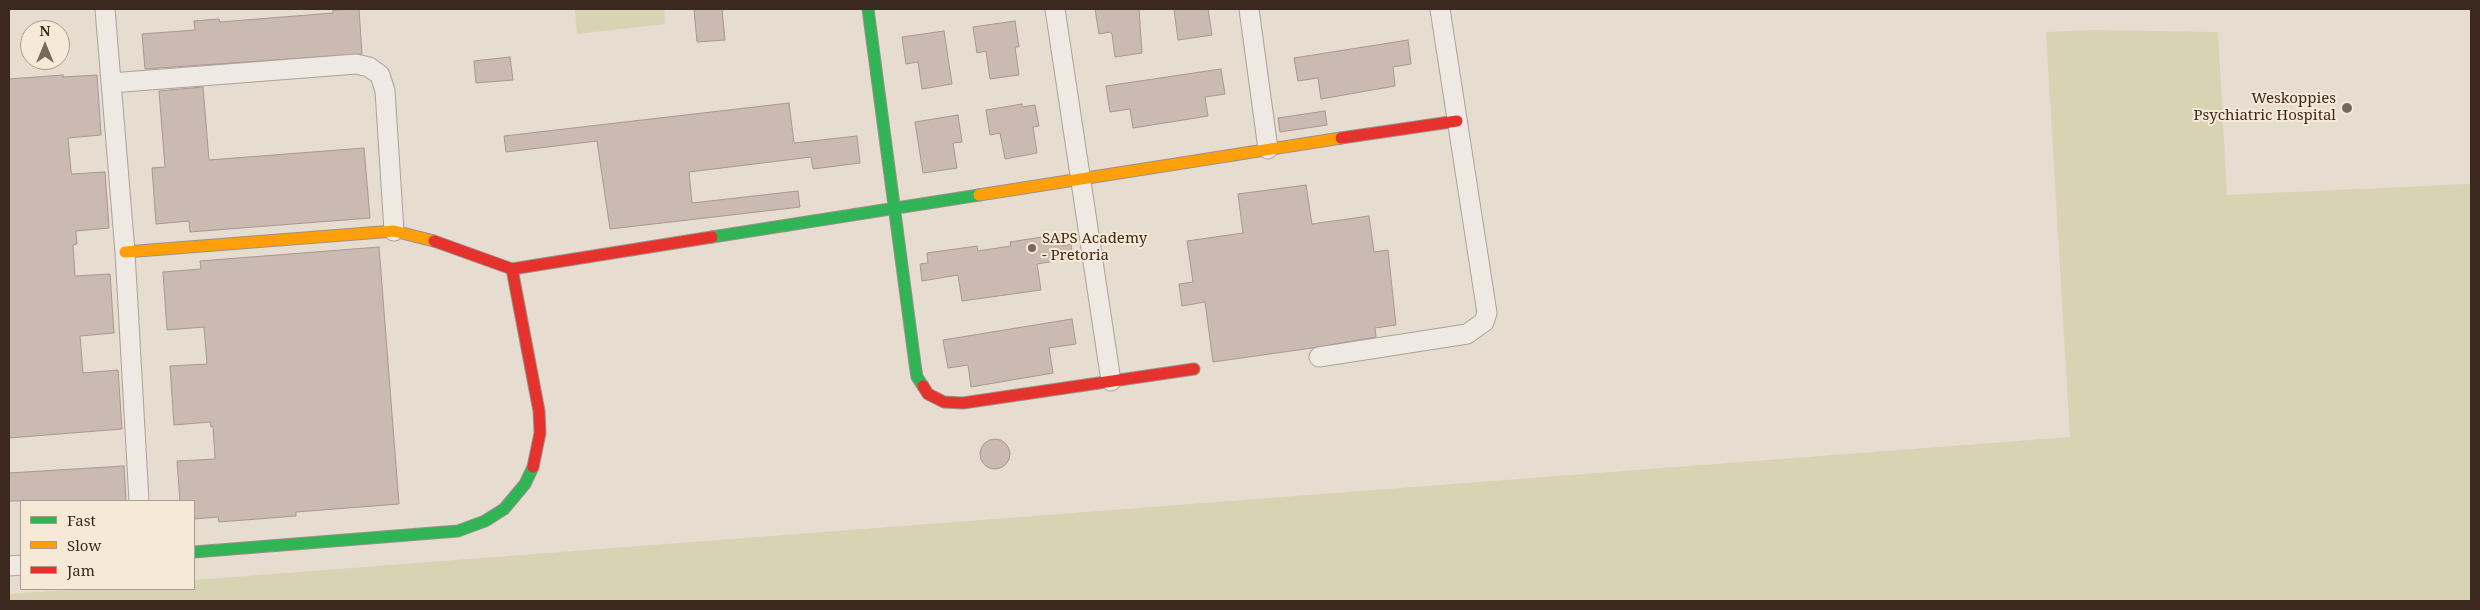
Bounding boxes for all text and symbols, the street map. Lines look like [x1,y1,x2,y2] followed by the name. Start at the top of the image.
[20,20,70,70] north arrow
[39,21,51,40] text: N
[2193,90,2336,125] place label: Weskoppies Psychiatric Hospital
[2340,101,2354,115] marker: Weskoppies Psychiatric Hospital
[1042,230,1147,265] place label: SAPS Academy - Pretoria
[1026,242,1038,254] marker: SAPS Academy - Pretoria
[20,500,195,590] legend
[67,510,96,530] text: Fast
[67,535,101,555] text: Slow
[67,560,95,580] text: Jam

